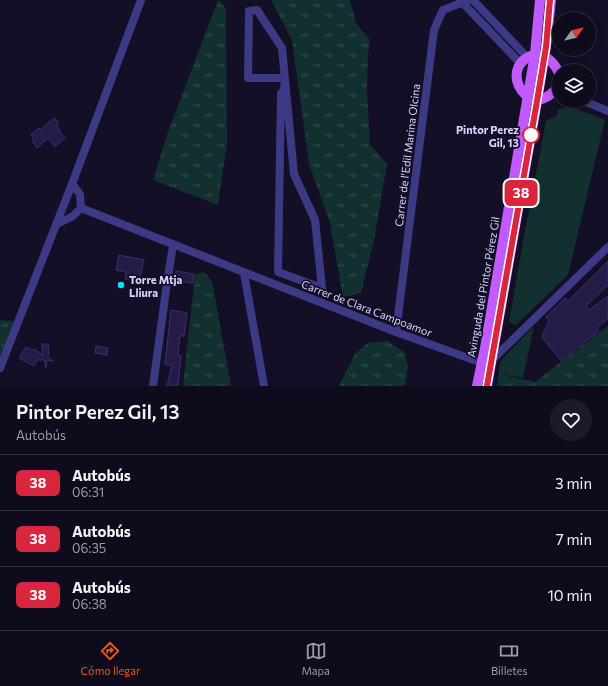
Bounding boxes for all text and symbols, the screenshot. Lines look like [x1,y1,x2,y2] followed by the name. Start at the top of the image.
[552,12,596,56] north arrow
[552,12,596,108] map controls
[552,64,596,108] button: layers
[392,83,422,227] street label: Carrer de l'Edil Marina Olcina
[456,123,519,149] place label: Pintor Perez Gil, 13
[522,126,540,144] marker: Pintor Perez Gil, 13
[503,180,539,206] line badge: 38
[513,184,529,201] text: 38
[464,216,502,358] street label: Avinguda del Pintor Pérez Gil
[129,273,183,299] place label: Torre Mtja Lliura
[300,277,435,339] street label: Carrer de Clara Campoamor
[116,280,126,290] marker: Torre Mtja Lliura
[550,399,592,441] button: heart
[16,400,179,423] text: Pintor Perez Gil, 13
[16,427,66,443] text: Autobús
[72,466,131,484] text: Autobús
[30,474,46,491] text: 38
[555,474,592,492] text: 3 min
[72,484,104,500] text: 06:31
[72,522,131,540] text: Autobús
[30,530,46,547] text: 38
[556,530,592,548] text: 7 min
[72,540,106,556] text: 06:35
[72,578,131,596] text: Autobús
[30,586,46,603] text: 38
[547,586,592,604] text: 10 min
[72,596,107,612] text: 06:38
[81,640,140,677] tab: Cómo llegar
[301,640,330,677] tab: Mapa
[491,640,527,677] tab: Billetes

